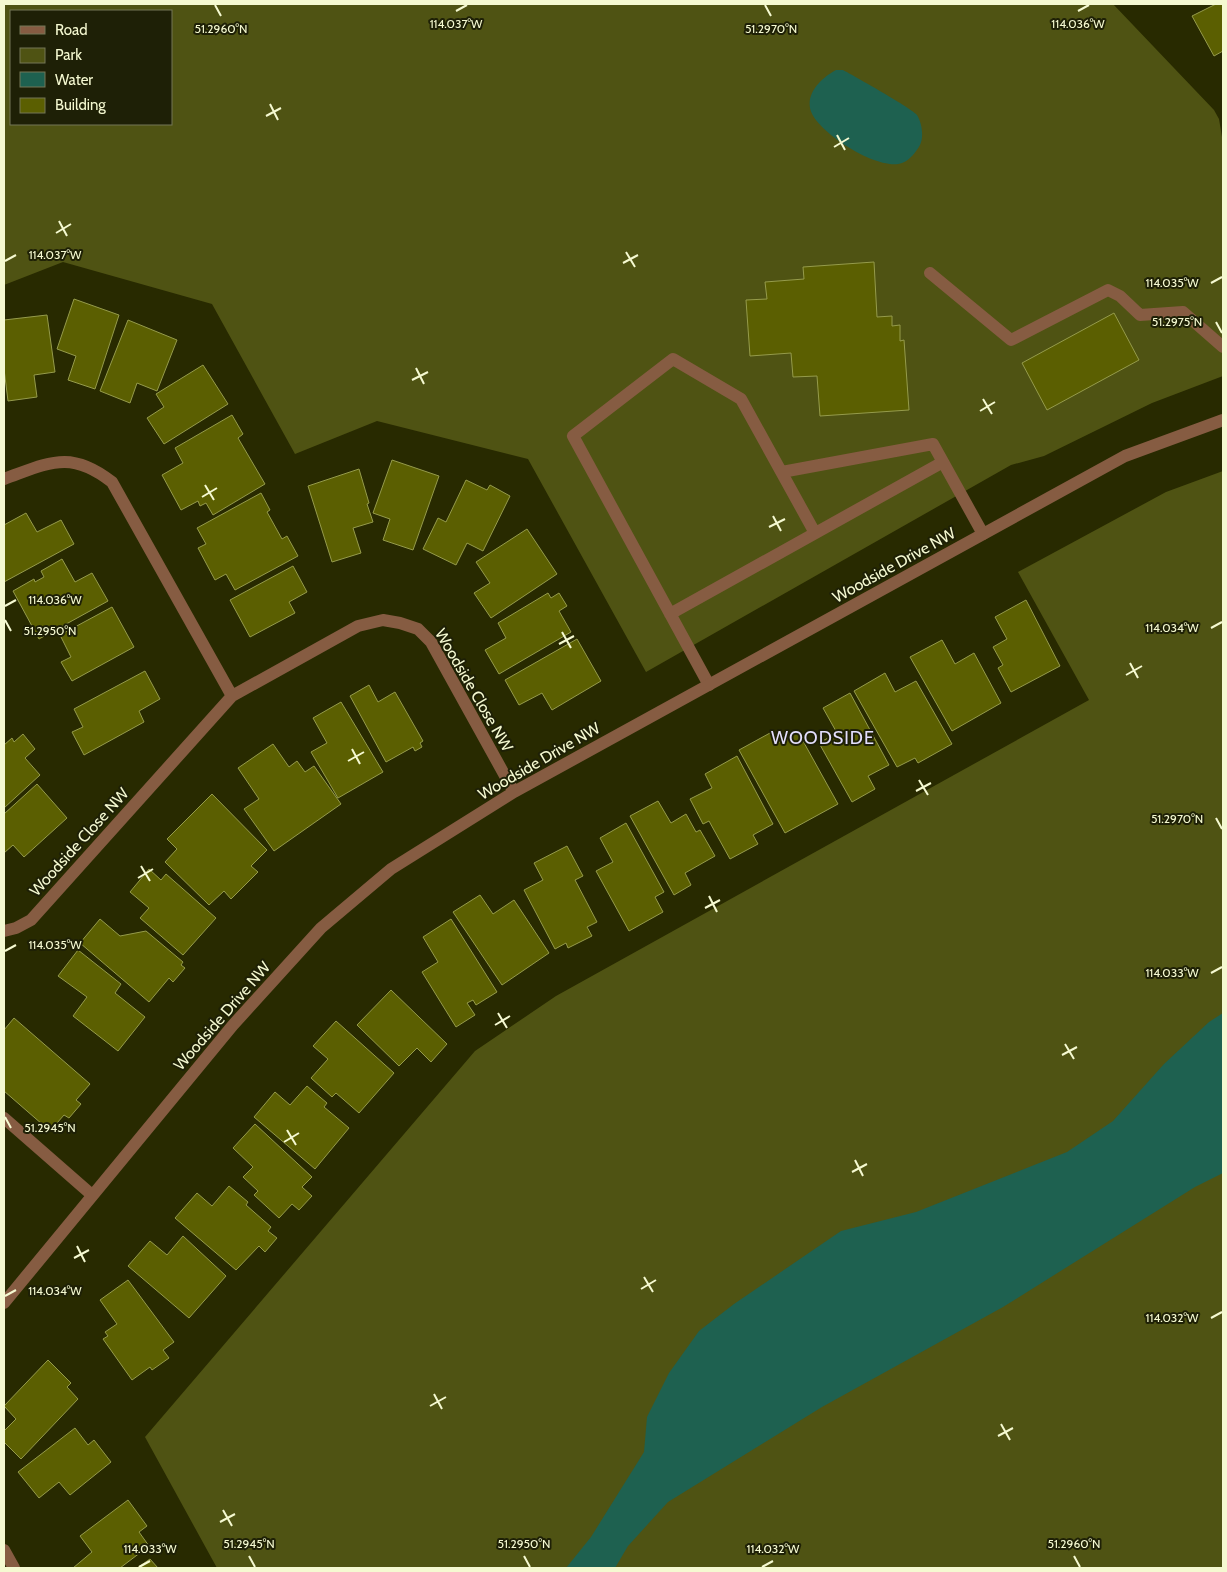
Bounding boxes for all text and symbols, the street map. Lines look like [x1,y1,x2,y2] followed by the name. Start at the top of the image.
[10,10,172,125] legend
[430,16,483,31] text: 114.037°W
[1051,16,1105,31] text: 114.036°W
[55,21,88,39] text: Road
[194,21,248,36] text: 51.2960°N
[745,21,797,36] text: 51.2970°N
[55,46,82,64] text: Park
[55,71,93,89] text: Water
[55,96,106,114] text: Building
[29,247,82,262] text: 114.037°W
[1145,275,1199,290] text: 114.035°W
[1152,314,1202,329] text: 51.2975°N
[829,523,960,607] street label: Woodside Drive NW
[28,592,82,607] text: 114.036°W
[1145,620,1199,635] text: 114.034°W
[24,623,76,638] text: 51.2950°N
[431,625,517,756] street label: Woodside Close NW
[475,718,604,804] street label: Woodside Drive NW
[771,727,875,749] district label: WOODSIDE
[25,783,133,900] street label: Woodside Close NW
[1151,811,1203,826] text: 51.2970°N
[28,937,82,952] text: 114.035°W
[170,957,275,1074] street label: Woodside Drive NW
[1145,965,1199,980] text: 114.033°W
[24,1120,76,1135] text: 51.2945°N
[28,1283,82,1298] text: 114.034°W
[1146,1310,1199,1325] text: 114.032°W
[223,1536,275,1551] text: 51.2945°N
[498,1536,550,1551] text: 51.2950°N
[1047,1536,1101,1551] text: 51.2960°N
[123,1541,177,1556] text: 114.033°W
[747,1541,800,1556] text: 114.032°W

